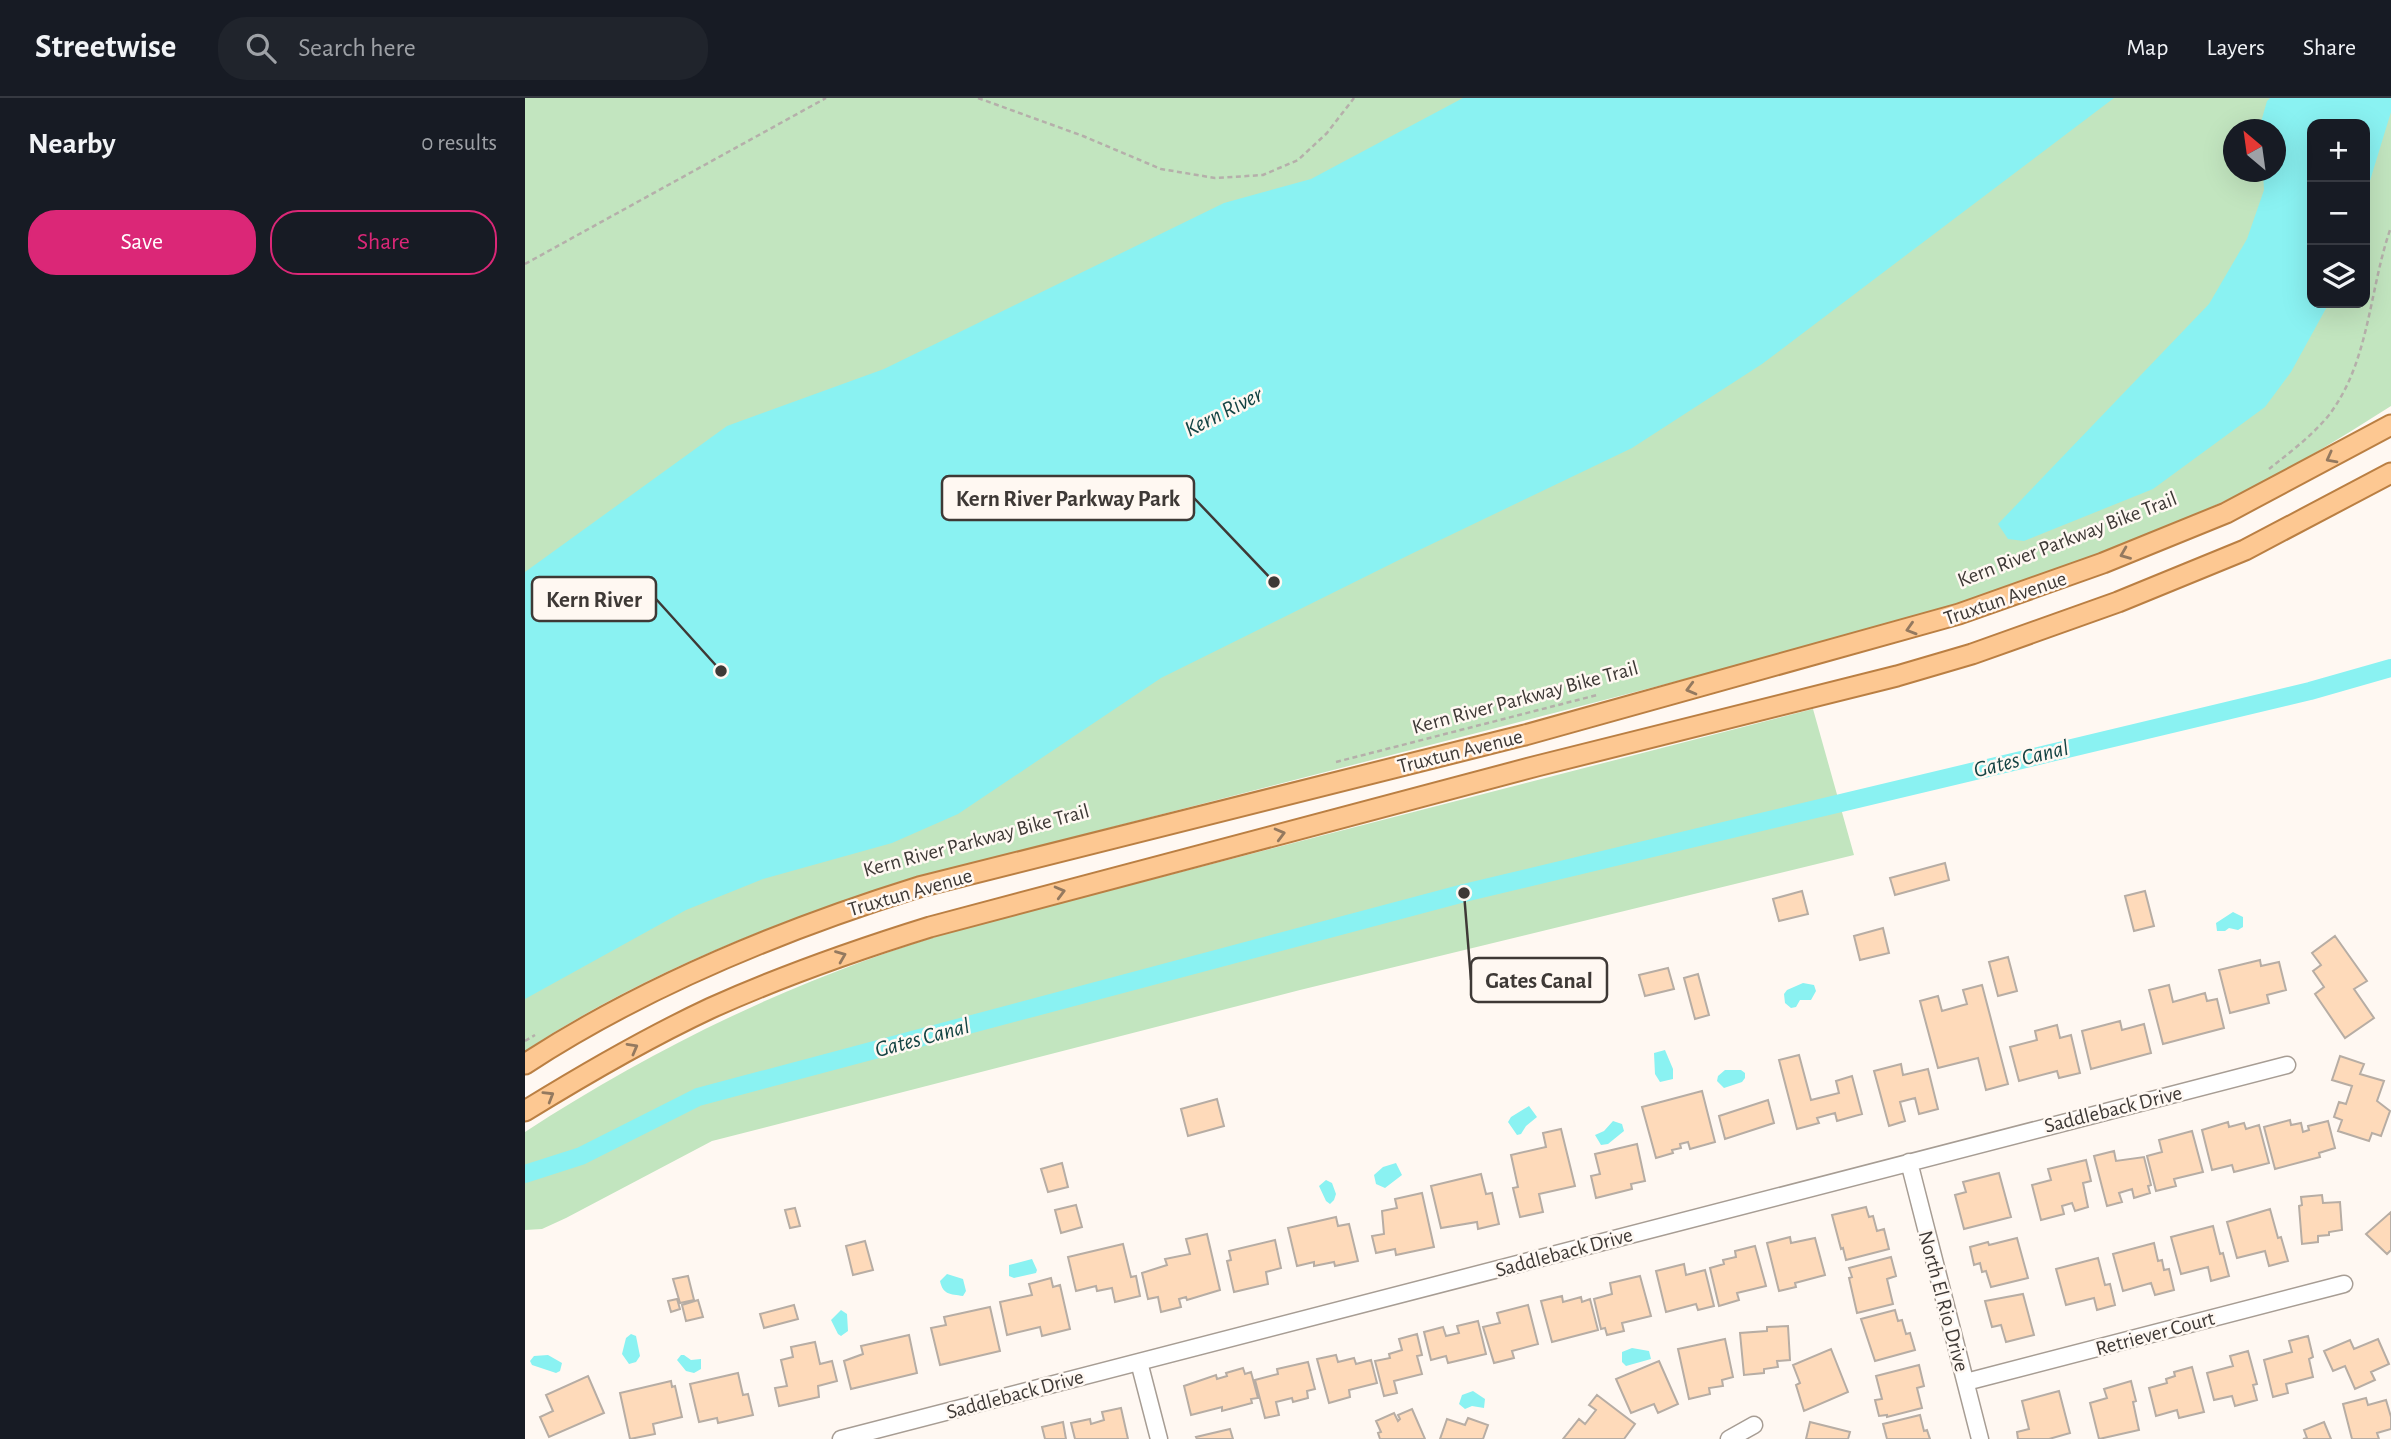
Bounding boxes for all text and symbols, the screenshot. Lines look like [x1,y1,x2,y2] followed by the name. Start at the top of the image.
[218,17,708,80] search box
[242,29,280,67] icon: search
[35,31,176,64] text: Streetwise
[298,35,416,61] text: Search here
[2126,36,2168,60] text: Map
[2206,36,2265,60] text: Layers
[2303,36,2356,60] text: Share
[2223,119,2286,182] north arrow
[2307,119,2370,308] map controls
[2307,119,2370,182] button: +
[28,129,116,159] text: Nearby
[421,132,497,155] text: 0 results
[2307,182,2370,245] button: −
[28,210,256,275] button: Save
[270,210,497,275] button: Share
[2307,245,2370,308] button: layers
[1181,383,1267,442] water label: Kern River
[2326,450,2338,463] one-way arrow
[942,476,1194,520] callout: Kern River Parkway Park
[956,488,1181,511] text: Kern River Parkway Park
[1955,488,2180,591] street label: Kern River Parkway Bike Trail
[2120,546,2133,560] one-way arrow
[1941,568,2069,629] street label: Truxtun Avenue
[532,577,656,621] callout: Kern River
[546,589,642,612] text: Kern River
[1905,620,1917,635] one-way arrow
[1410,657,1640,738] street label: Kern River Parkway Bike Trail
[1686,681,1698,696] one-way arrow
[1395,726,1525,777] street label: Truxtun Avenue
[1971,736,2072,782] water label: Gates Canal
[861,800,1091,881] street label: Kern River Parkway Bike Trail
[1273,828,1285,842] one-way arrow
[846,865,975,920] street label: Truxtun Avenue
[1053,886,1065,900] one-way arrow
[835,950,847,964] one-way arrow
[1471,958,1607,1002] callout: Gates Canal
[1485,970,1593,993] text: Gates Canal
[872,1015,973,1062] water label: Gates Canal
[626,1043,639,1056] one-way arrow
[2042,1082,2184,1137] street label: Saddleback Drive
[542,1092,555,1105] one-way arrow
[1493,1224,1635,1281] street label: Saddleback Drive
[1915,1228,1972,1374] street label: North El Rio Drive
[2093,1307,2217,1359] street label: Retriever Court
[944,1366,1086,1423] street label: Saddleback Drive

